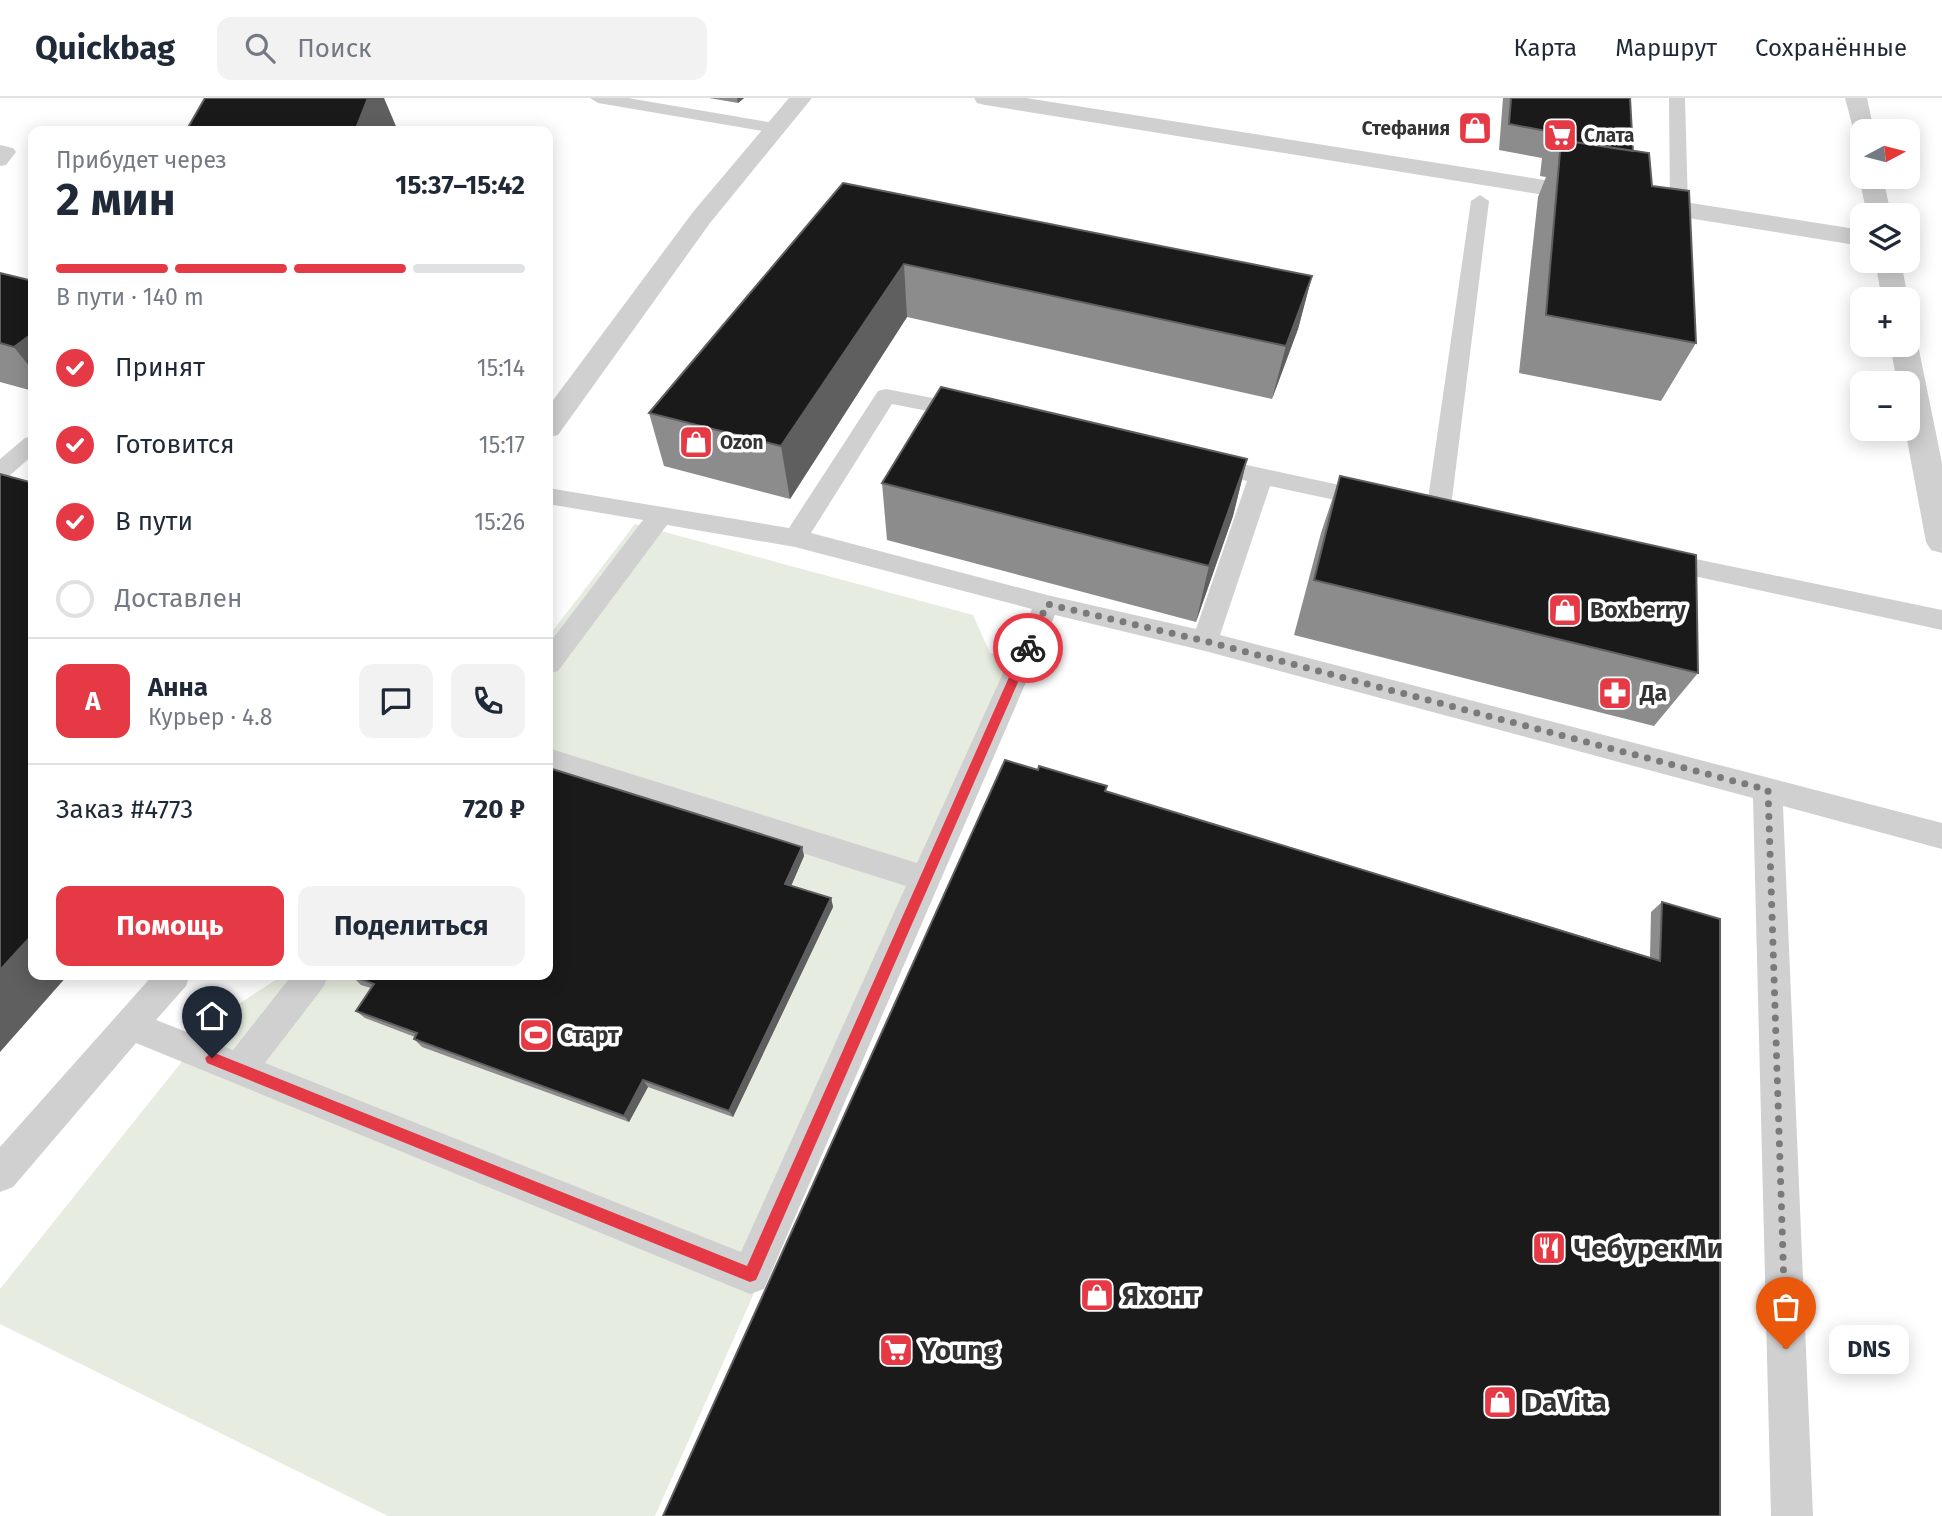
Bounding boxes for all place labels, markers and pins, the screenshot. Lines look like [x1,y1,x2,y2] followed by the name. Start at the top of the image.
[1456,109,1494,147] shop icon: Стефания
[1541,116,1579,154] supermarket icon: Слата
[1362,117,1450,140] place label: Стефания
[1584,124,1634,147] place label: Слата
[677,423,715,461] shop icon: Ozon
[720,431,764,454] place label: Ozon
[1546,591,1584,629] shop icon: Boxberry
[1590,596,1687,624] place label: Boxberry
[1596,674,1634,712] pharmacy icon: Да
[1639,679,1667,707] place label: Да
[182,986,242,1058] pin
[517,1016,555,1054] sports icon: Старт
[560,1021,619,1049] place label: Старт
[1530,1229,1568,1267] restaurant icon: ЧебурекМи
[1574,1232,1723,1265] place label: ЧебурекМи
[1078,1276,1116,1314] shop icon: Яхонт
[1756,1277,1816,1349] pin
[1122,1279,1200,1312] place label: Яхонт
[1828,1324,1908,1374] callout: DNS
[877,1331,915,1369] supermarket icon: Young
[919,1334,999,1367] place label: Young
[1481,1383,1519,1421] shop icon: DaVita
[1524,1386,1607,1419] place label: DaVita

